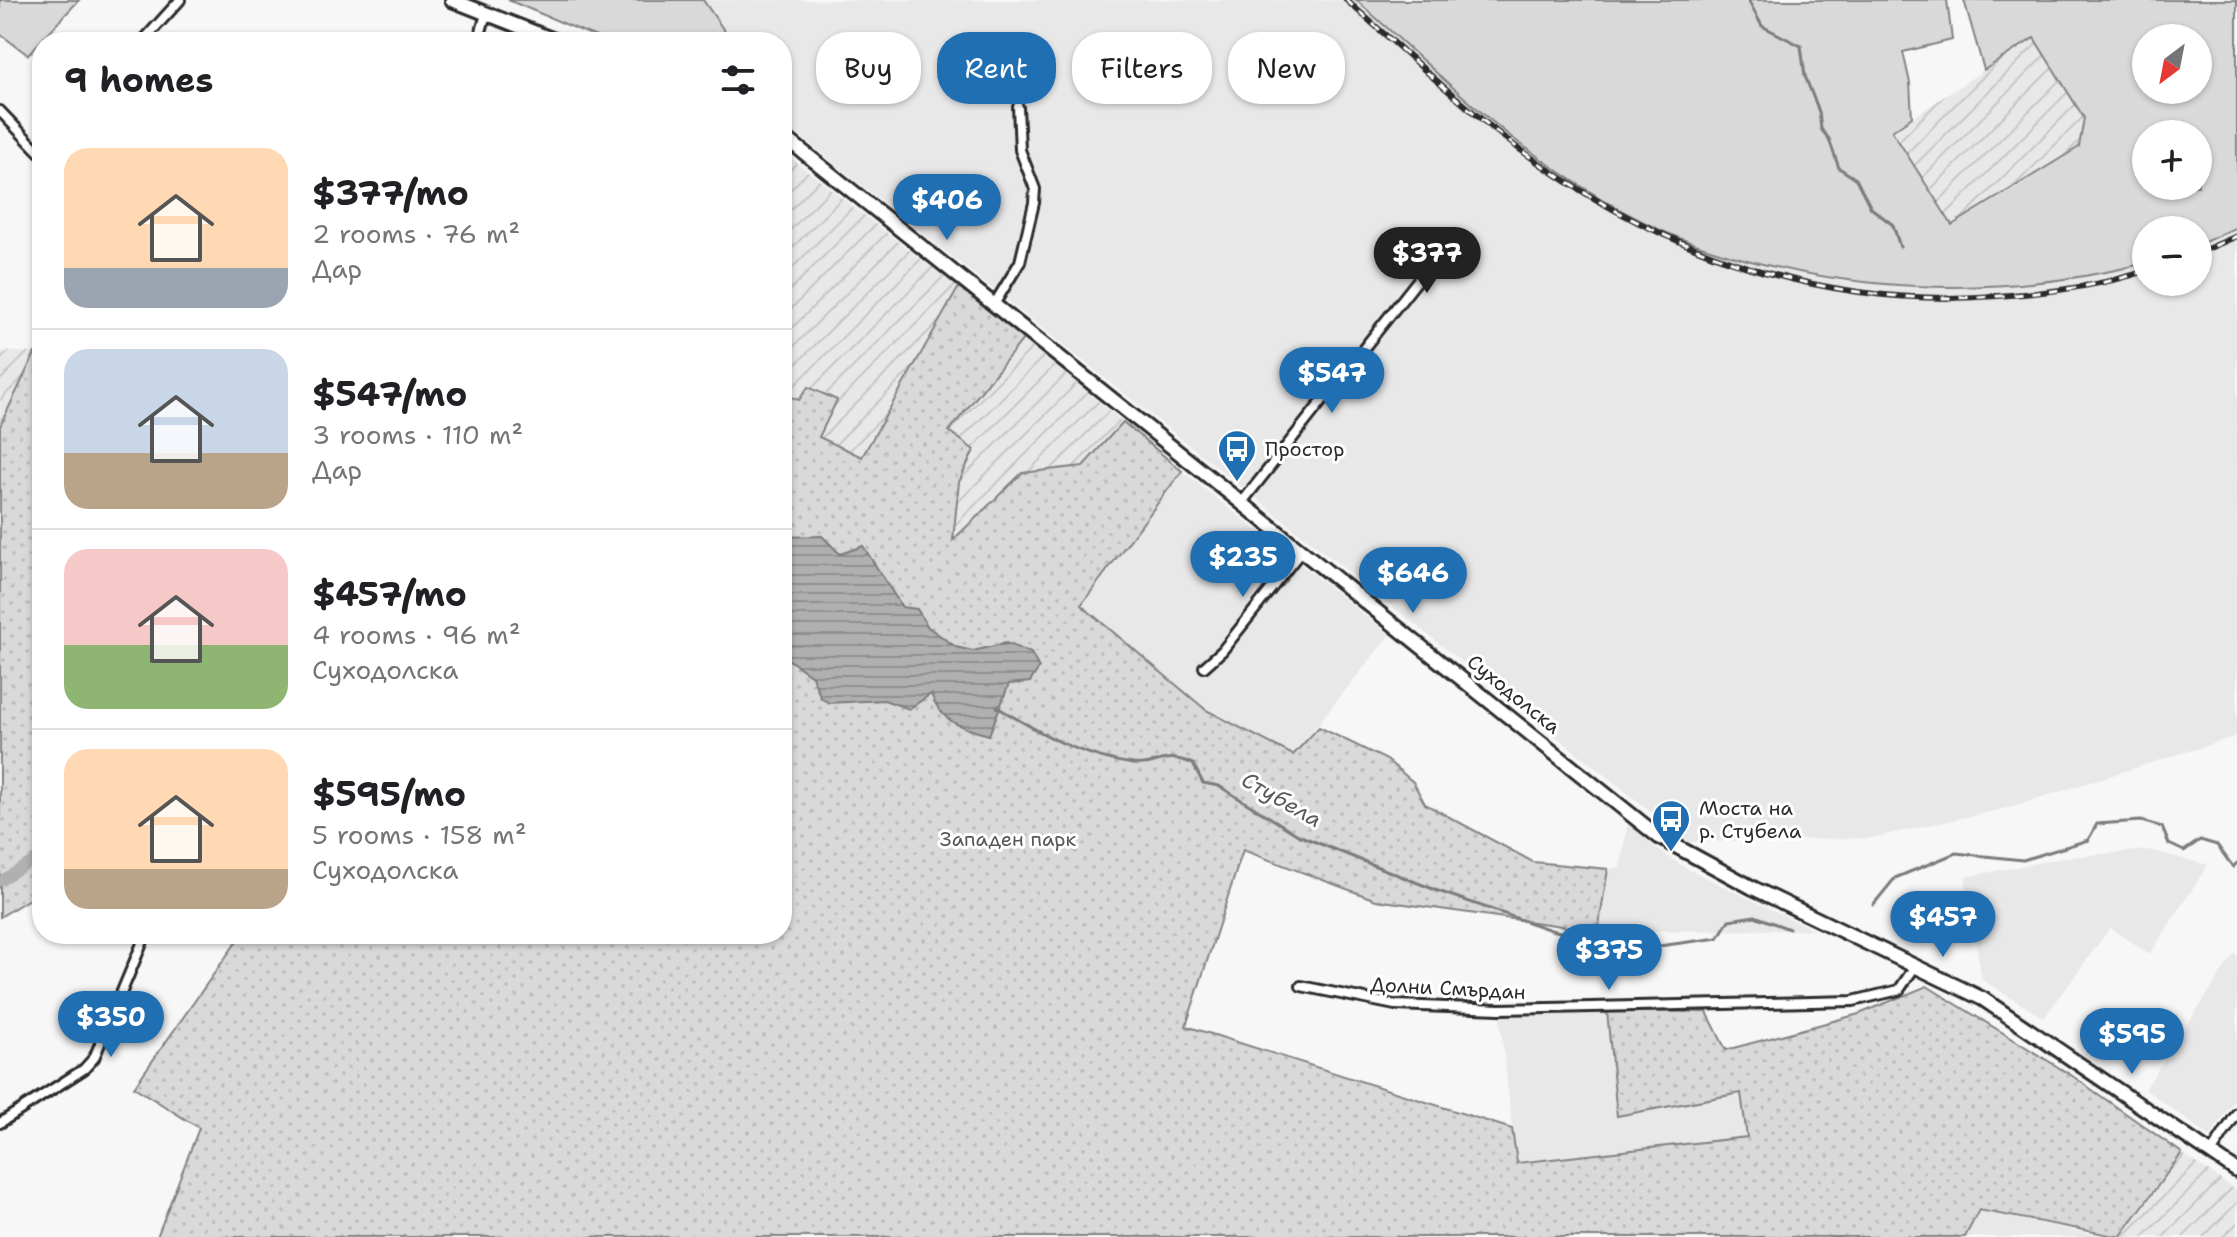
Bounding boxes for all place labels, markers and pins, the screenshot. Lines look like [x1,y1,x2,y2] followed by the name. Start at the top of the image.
[900,174,994,242] pin: $406
[1380,227,1474,295] pin: $377
[1285,347,1379,415] pin: $547
[1216,428,1258,483] bus stop icon: Простор
[1265,436,1344,462] place label: Простор
[1196,531,1290,599] pin: $235
[1366,547,1460,615] pin: $646
[1699,795,1802,844] place label: Моста на р. Стубела
[1650,798,1692,853] bus stop icon: Моста на р. Стубела
[1896,891,1990,959] pin: $457
[1562,924,1656,992] pin: $375
[64,991,158,1059] pin: $350
[2085,1008,2179,1076] pin: $595

